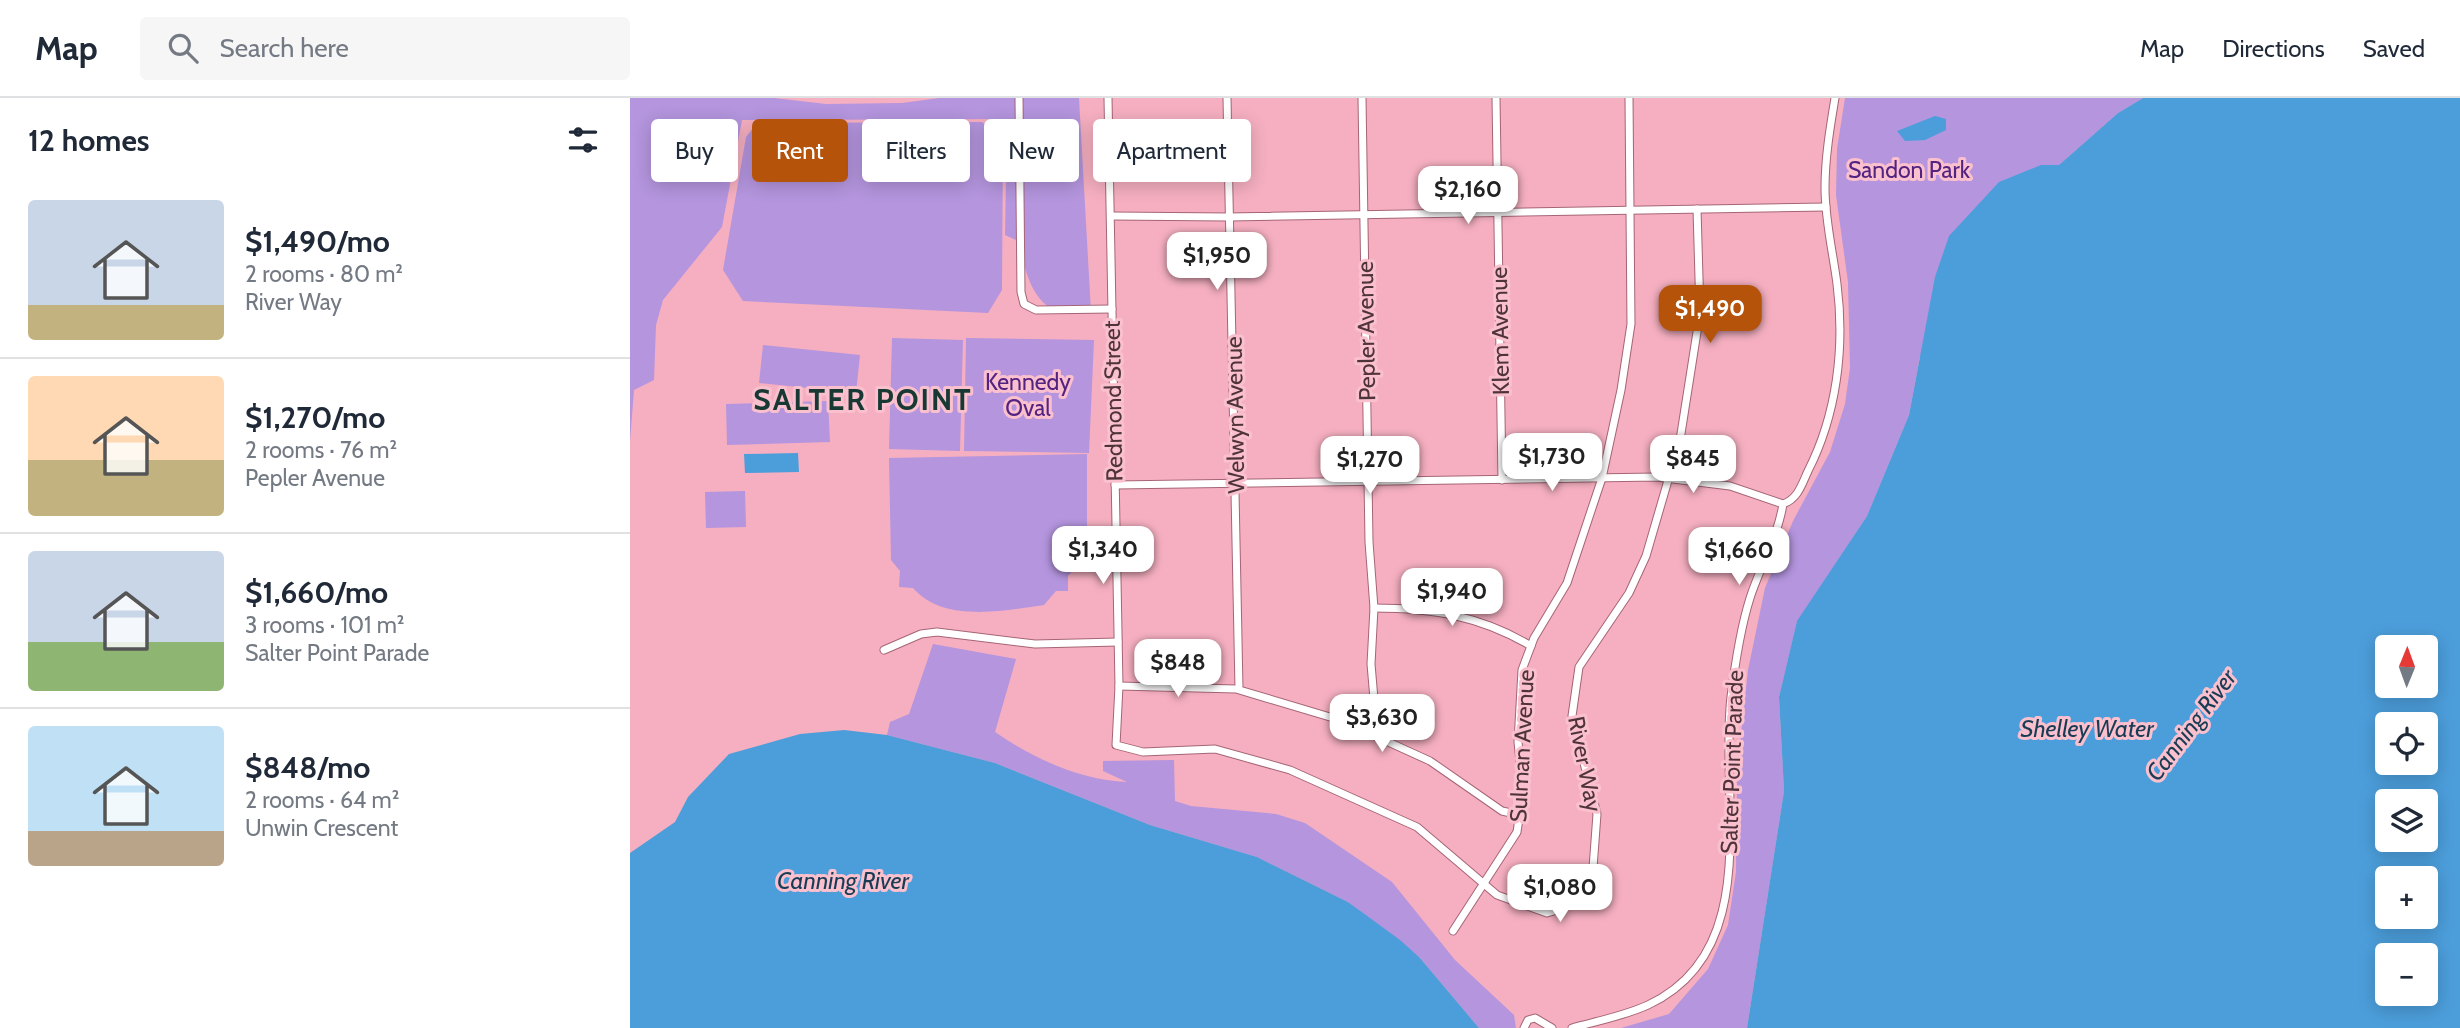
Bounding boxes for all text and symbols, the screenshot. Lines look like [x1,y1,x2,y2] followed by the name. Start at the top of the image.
[140,17,630,80] search box
[35,28,98,68] text: Map
[164,29,202,67] icon: search
[220,32,349,64] text: Search here
[2140,34,2184,63] text: Map
[2222,34,2325,63] text: Directions
[2363,34,2425,63] text: Saved
[651,119,738,182] chip: Buy
[752,119,848,182] chip: Rent
[862,119,970,182] chip: Filters
[984,119,1079,182] chip: New
[1093,119,1251,182] chip: Apartment
[564,121,602,159] icon: filters
[28,122,150,159] text: 12 homes
[1848,156,1971,184] park label: Sandon Park
[1411,166,1525,226] pin: $2,160
[1434,175,1502,203] text: $2,160
[245,223,390,260] text: $1,490/mo
[84,228,168,312] icon: home
[1160,232,1274,292] pin: $1,950
[1183,241,1251,269] text: $1,950
[245,260,403,288] text: 2 rooms · 80 m²
[1351,261,1381,401] street label: Pepler Avenue
[1485,266,1515,395] street label: Klem Avenue
[1653,286,1767,345] pin: $1,490
[245,288,342,316] text: River Way
[1675,294,1745,322] text: $1,490
[1098,320,1128,482] street label: Redmond Street
[1220,336,1250,494] street label: Welwyn Avenue
[985,368,1071,422] park label: Kennedy Oval
[753,381,973,418] district label: SALTER POINT
[245,399,385,436] text: $1,270/mo
[84,404,168,488] icon: home
[1495,434,1609,493] pin: $1,730
[245,436,397,464] text: 2 rooms · 76 m²
[1313,436,1427,496] pin: $1,270
[1652,436,1734,495] pin: $845
[1518,442,1586,470] text: $1,730
[1666,444,1720,472] text: $845
[1336,445,1404,473] text: $1,270
[245,464,385,492] text: Pepler Avenue
[1046,526,1160,586] pin: $1,340
[1682,528,1796,587] pin: $1,660
[1068,535,1138,563] text: $1,340
[1704,536,1774,564] text: $1,660
[1395,568,1509,628] pin: $1,940
[245,574,388,611] text: $1,660/mo
[1417,577,1487,605] text: $1,940
[84,579,168,663] icon: home
[245,611,404,639] text: 3 rooms · 101 m²
[2375,635,2438,698] north arrow
[2375,635,2438,1006] map controls
[245,639,429,667] text: Salter Point Parade
[1137,640,1219,699] pin: $848
[1150,648,1206,676] text: $848
[2140,662,2243,786] water label: Canning River
[1504,669,1540,823] street label: Sulman Avenue
[1715,669,1749,855] street label: Salter Point Parade
[1325,694,1439,754] pin: $3,630
[1346,703,1418,731] text: $3,630
[2375,712,2438,775] button: locate
[1562,714,1608,815] street label: River Way
[2020,714,2155,743] water label: Shelley Water
[245,749,370,786] text: $848/mo
[84,754,168,838] icon: home
[245,786,399,814] text: 2 rooms · 64 m²
[2375,789,2438,852] button: layers
[245,814,398,842] text: Unwin Crescent
[1503,864,1617,924] pin: $1,080
[777,866,911,895] water label: Canning River
[2375,866,2438,929] button: +
[1523,873,1597,901] text: $1,080
[2375,943,2438,1006] button: −

